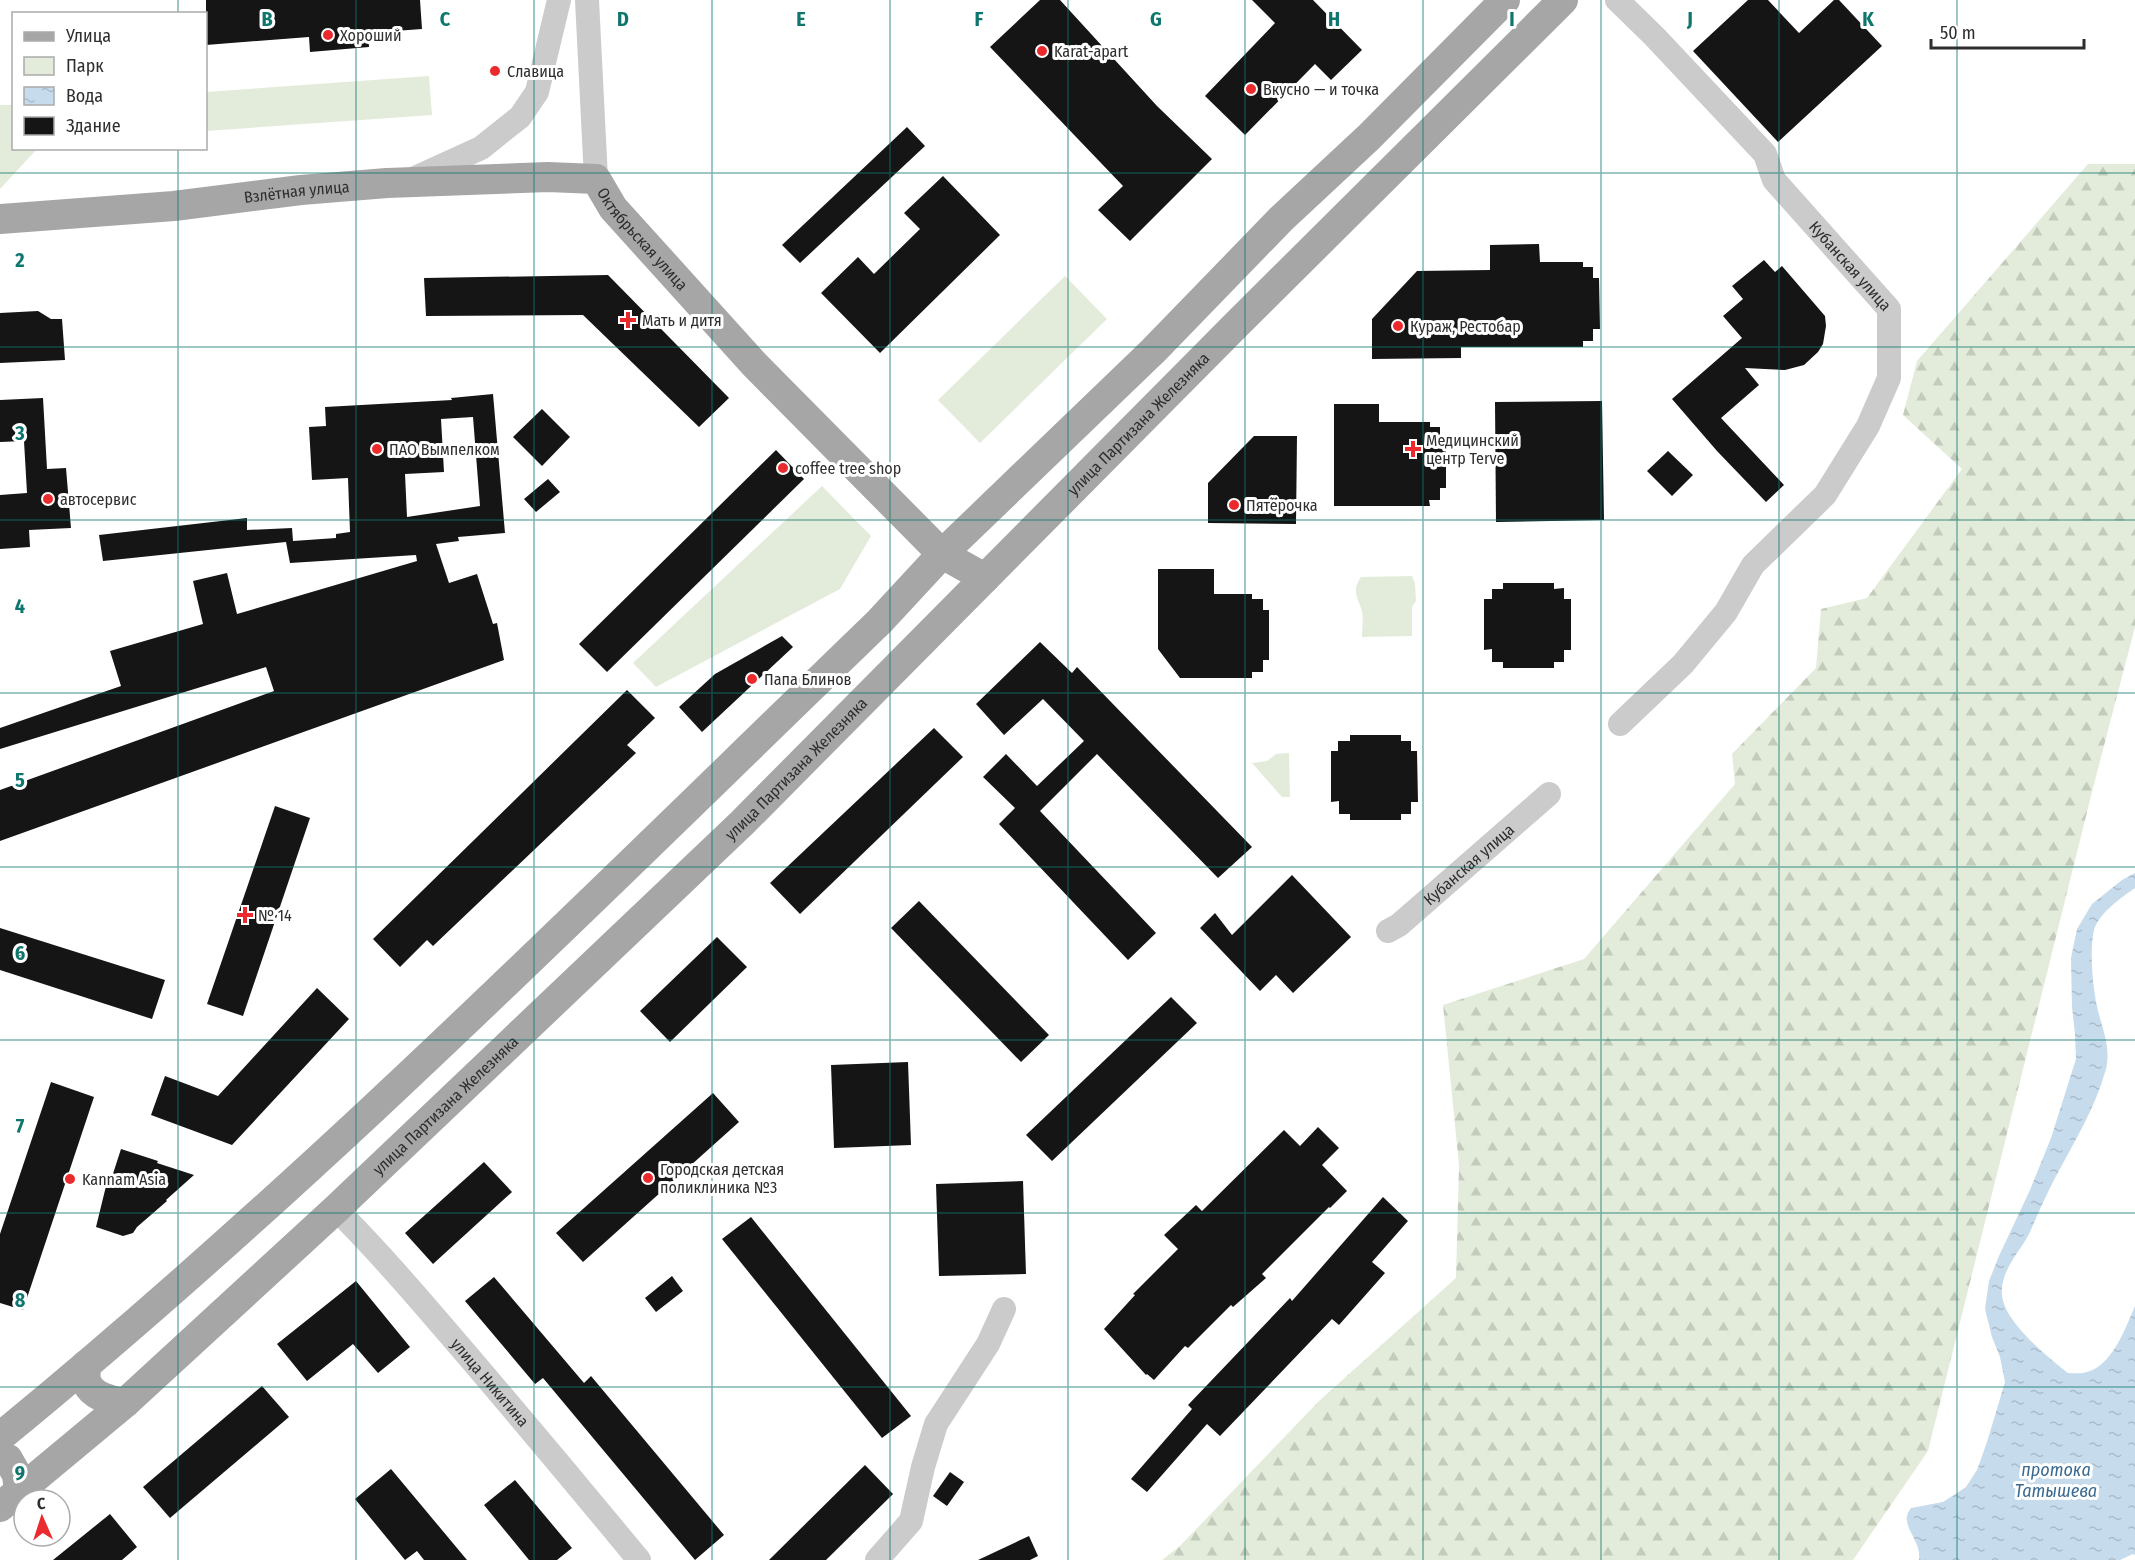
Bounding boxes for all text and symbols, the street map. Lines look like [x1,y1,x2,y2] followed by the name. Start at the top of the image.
[261,7,273,31] text: B
[440,7,451,31] text: C
[617,7,629,31] text: D
[796,7,806,31] text: E
[975,7,984,31] text: F
[1150,7,1162,31] text: G
[1328,7,1340,31] text: H
[1509,7,1515,31] text: I
[1686,7,1693,31] text: J
[1862,7,1874,31] text: K
[12,12,207,150] legend
[1931,12,2084,50] scale bar
[1940,22,1976,44] text: 50 m
[65,25,111,47] text: Улица
[340,26,402,45] place label: Хороший
[321,28,335,42] marker: Хороший
[1054,42,1129,61] place label: Karat-apart
[1035,44,1049,58] marker: Karat-apart
[66,55,104,77] text: Парк
[507,62,564,81] place label: Славица
[488,64,502,78] marker: Славица
[1263,80,1379,99] place label: Вкусно — и точка
[1244,82,1258,96] marker: Вкусно — и точка
[66,85,103,107] text: Вода
[66,115,121,137] text: Здание
[243,177,350,207] street label: Взлётная улица
[593,184,692,294] street label: Октябрьская улица
[1805,217,1896,315] street label: Кубанская улица
[14,248,25,272] text: 2
[619,311,637,329] marker: Мать и дитя
[642,311,722,330] place label: Мать и дитя
[1410,317,1521,336] place label: Кураж, Рестобар
[1391,319,1405,333] marker: Кураж, Рестобар
[1063,348,1213,499] street label: улица Партизана Железняка
[14,421,25,445] text: 3
[1426,431,1519,468] place label: Медицинский центр Terve
[389,440,500,459] place label: ПАО Вымпелком
[1404,440,1422,458] marker: Медицинский центр Terve
[370,442,384,456] marker: ПАО Вымпелком
[795,459,901,478] place label: coffee tree shop
[776,461,790,475] marker: coffee tree shop
[60,490,137,509] place label: автосервис
[41,492,55,506] marker: автосервис
[1246,496,1318,515] place label: Пятёрочка
[1227,498,1241,512] marker: Пятёрочка
[15,594,25,618] text: 4
[764,670,852,689] place label: Папа Блинов
[745,672,759,686] marker: Папа Блинов
[721,693,871,844] street label: улица Партизана Железняка
[15,768,25,792] text: 5
[1420,819,1518,909] street label: Кубанская улица
[236,906,254,924] marker: № 14
[258,906,292,925] place label: № 14
[15,941,25,965] text: 6
[369,1031,522,1179] street label: улица Партизана Железняка
[16,1114,25,1138] text: 7
[660,1160,784,1197] place label: Городская детская поликлиника №3
[82,1170,166,1189] place label: Kannam Asia
[641,1171,655,1185] marker: Городская детская поликлиника №3
[63,1172,77,1186] marker: Kannam Asia
[15,1288,26,1312] text: 8
[447,1334,533,1430] street label: улица Никитина
[2015,1459,2097,1502] water label: протока Татышева
[15,1461,25,1485] text: 9
[12,1488,72,1548] north arrow
[37,1494,47,1513] text: С

